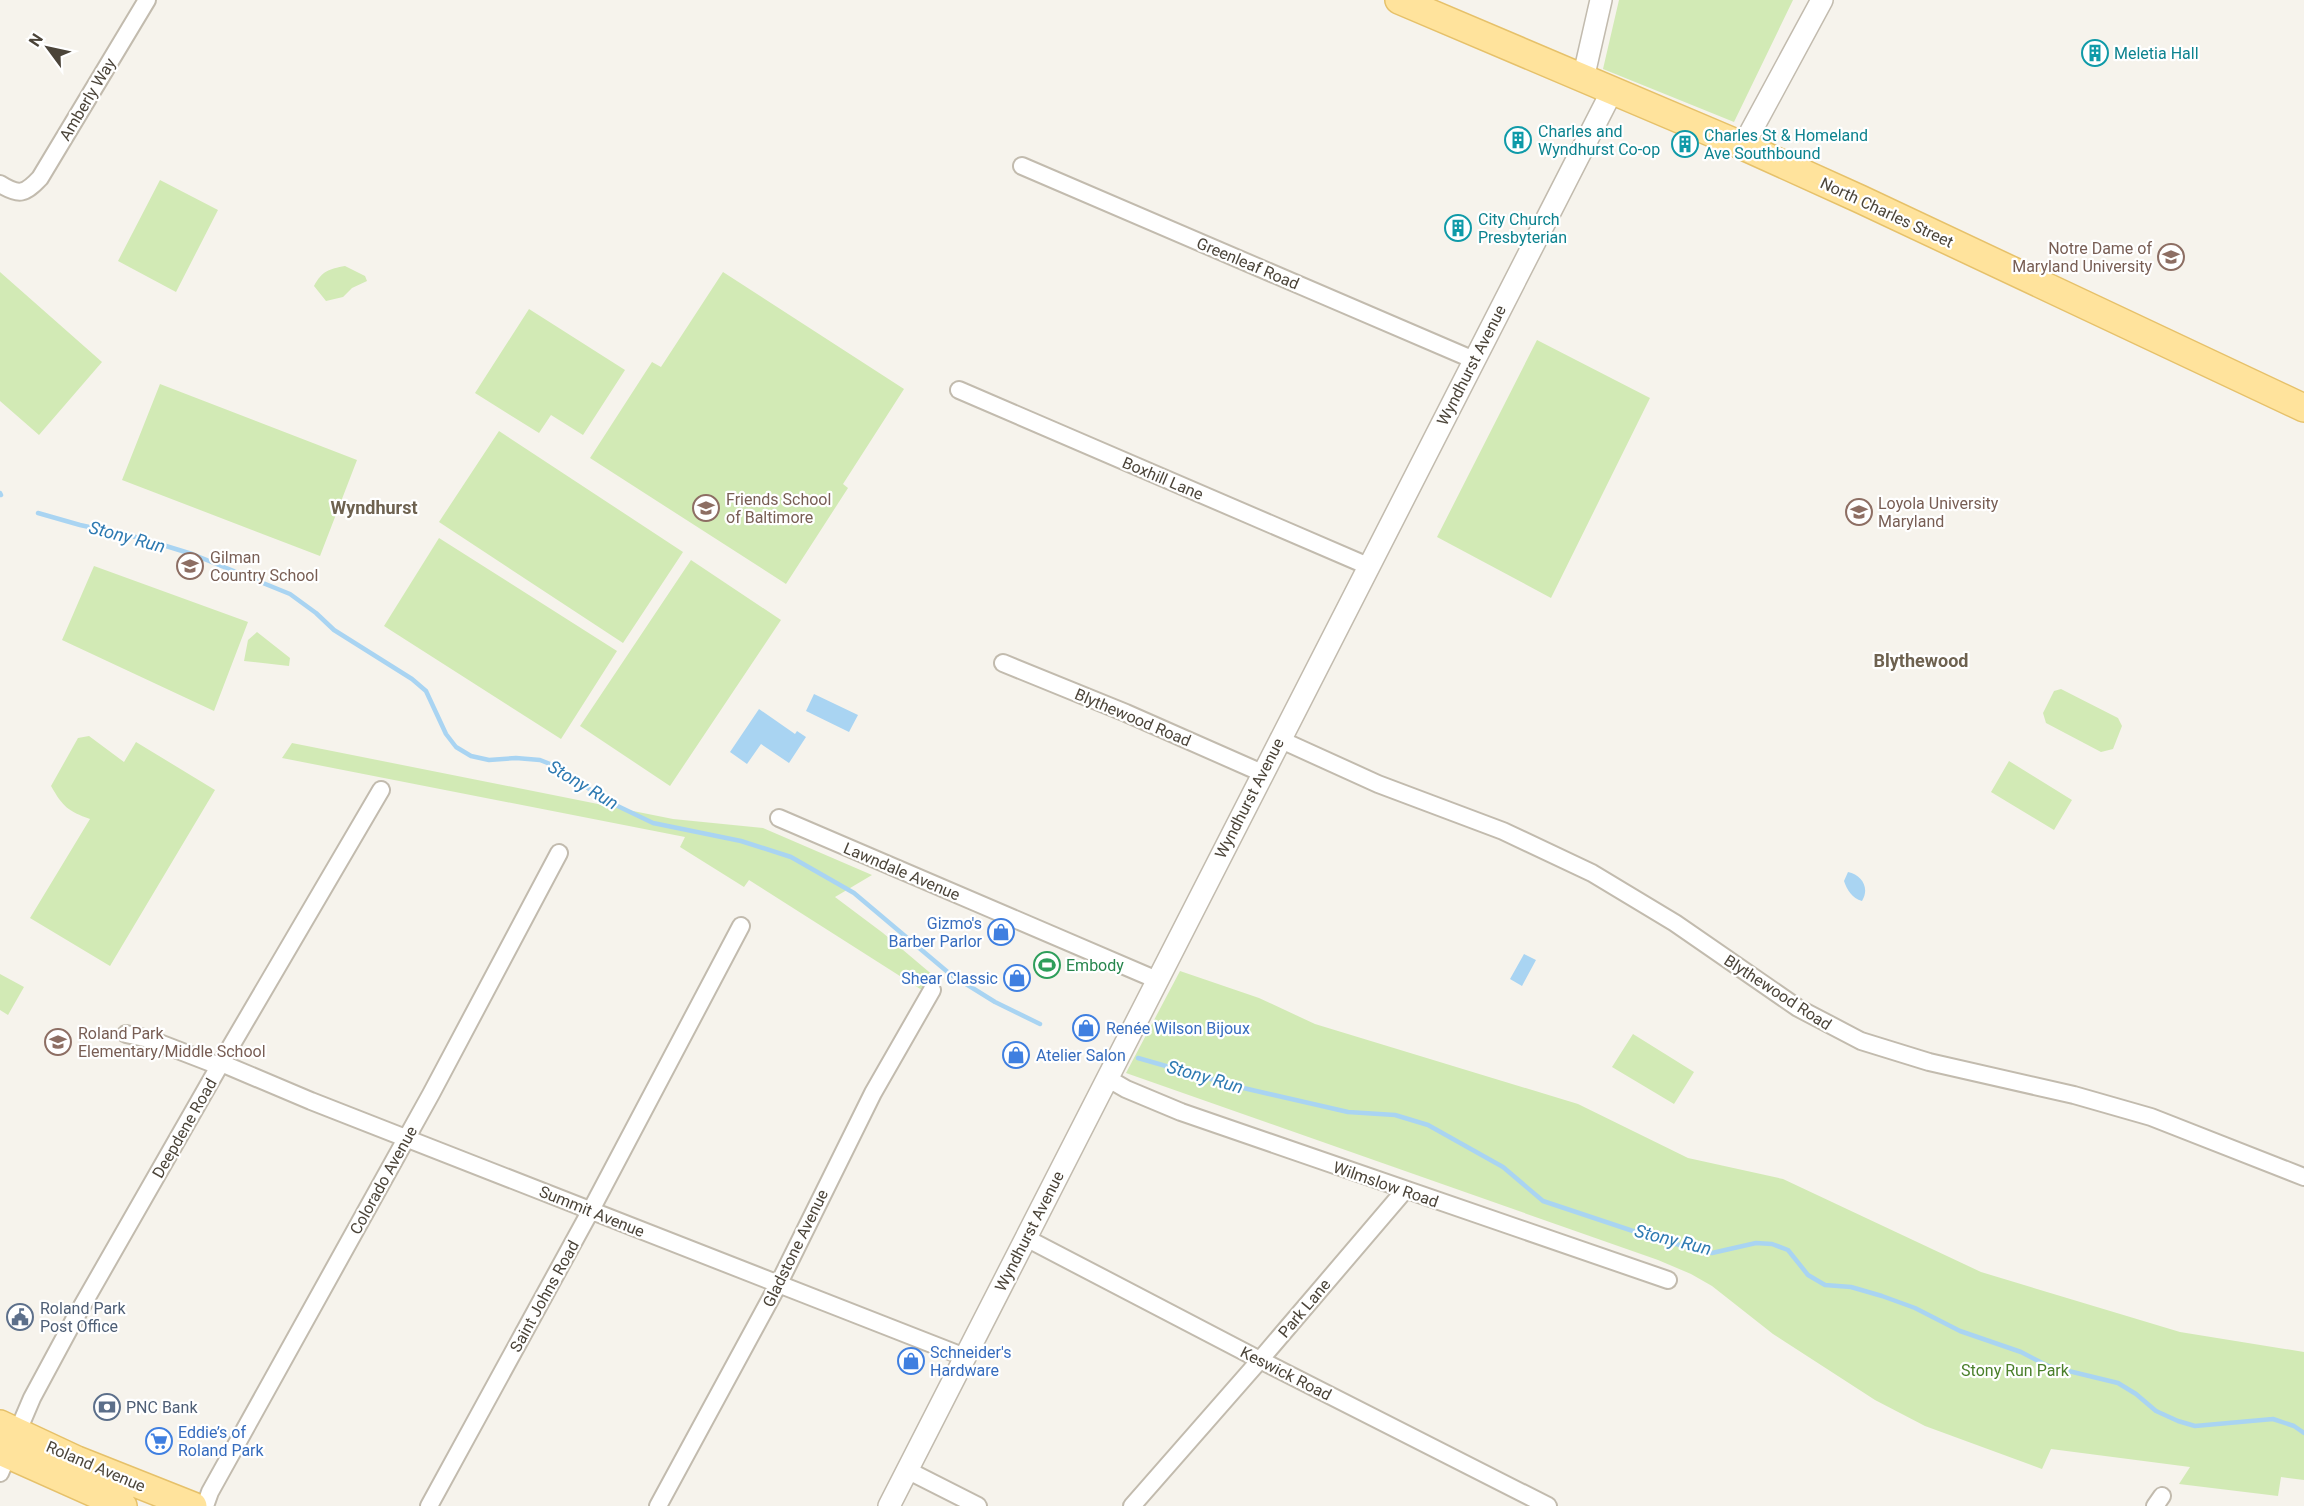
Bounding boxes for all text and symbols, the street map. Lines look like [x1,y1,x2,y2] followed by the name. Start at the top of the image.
[18,18,78,78] north arrow
[25,30,47,50] text: N
[2080,38,2110,68] building icon: Meletia Hall
[2114,44,2199,63] place label: Meletia Hall
[55,54,120,144] street label: Amberly Way
[1538,122,1660,159] place label: Charles and Wyndhurst Co-op
[1503,125,1533,155] building icon: Charles and Wyndhurst Co-op
[1704,126,1868,163] place label: Charles St & Homeland Ave Southbound
[1670,129,1700,159] building icon: Charles St & Homeland Ave Southbound
[1817,173,1956,252] street label: North Charles Street
[1478,210,1567,247] place label: City Church Presbyterian
[1443,213,1473,243] building icon: City Church Presbyterian
[1194,233,1302,294] street label: Greenleaf Road
[2012,239,2152,276] place label: Notre Dame of Maryland University
[2156,242,2186,272] school or university icon: Notre Dame of Maryland University
[1433,302,1510,429] street label: Wyndhurst Avenue
[1120,453,1206,504] street label: Boxhill Lane
[726,490,831,527] place label: Friends School of Baltimore
[691,493,721,523] school or university icon: Friends School of Baltimore
[1878,494,1999,531] place label: Loyola University Maryland
[330,497,418,518] district label: Wyndhurst
[1844,497,1874,527] school or university icon: Loyola University Maryland
[87,516,168,557] water label: Stony Run
[210,548,318,585] place label: Gilman Country School
[175,551,205,581] school or university icon: Gilman Country School
[1874,650,1968,671] district label: Blythewood
[1072,685,1194,750] street label: Blythewood Road
[1211,735,1288,862] street label: Wyndhurst Avenue
[544,755,622,814] water label: Stony Run
[841,838,963,905] street label: Lawndale Avenue
[888,914,983,951] place label: Gizmo's Barber Parlor
[986,917,1016,947] shop icon: Gizmo's Barber Parlor
[1032,950,1062,980] sports icon: Embody
[1721,951,1835,1034] street label: Blythewood Road
[1066,956,1124,975] place label: Embody
[1002,963,1032,993] shop icon: Shear Classic
[901,969,998,988] place label: Shear Classic
[1071,1013,1101,1043] shop icon: Renée Wilson Bijoux
[1106,1019,1250,1038] place label: Renée Wilson Bijoux
[78,1024,266,1061] place label: Roland Park Elementary/Middle School
[43,1027,73,1057] school or university icon: Roland Park Elementary/Middle School
[1001,1040,1031,1070] shop icon: Atelier Salon
[1036,1046,1126,1065] place label: Atelier Salon
[1165,1056,1246,1097] water label: Stony Run
[148,1075,221,1181] street label: Deepdene Road
[346,1123,421,1238] street label: Colorado Avenue
[1331,1158,1441,1211] street label: Wilmslow Road
[991,1168,1068,1295] street label: Wyndhurst Avenue
[536,1182,647,1241] street label: Summit Avenue
[759,1186,832,1310] street label: Gladstone Avenue
[1633,1220,1714,1259] water label: Stony Run
[506,1237,583,1355] street label: Saint Johns Road
[1274,1275,1334,1342] street label: Park Lane
[40,1299,127,1336] place label: Roland Park Post Office
[5,1302,35,1332] public building icon: Roland Park Post Office
[1237,1342,1334,1405] street label: Keswick Road
[930,1343,1011,1380] place label: Schneider's Hardware
[896,1346,926,1376] shop icon: Schneider's Hardware
[1961,1361,2070,1380] park label: Stony Run Park
[92,1392,122,1422] bank icon: PNC Bank
[126,1398,198,1417] place label: PNC Bank
[178,1423,265,1460] place label: Eddie’s of Roland Park
[144,1426,174,1456] supermarket icon: Eddie’s of Roland Park
[43,1437,148,1496] street label: Roland Avenue

